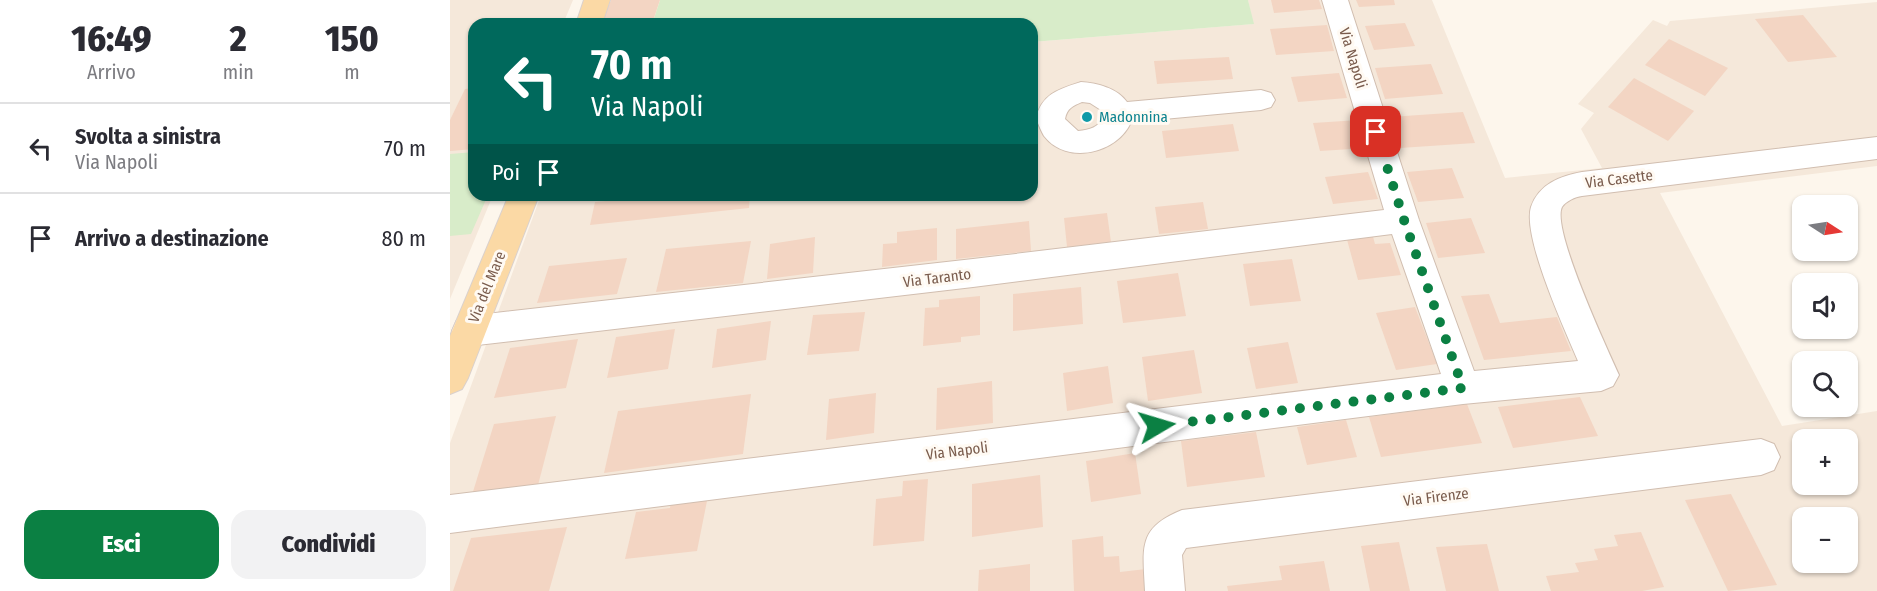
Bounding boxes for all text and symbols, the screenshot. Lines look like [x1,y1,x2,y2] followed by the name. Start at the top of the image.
[71,17,151,61] text: 16:49
[230,17,247,61] text: 2
[325,17,379,61] text: 150
[1335,26,1371,90] street label: Via Napoli
[591,40,672,90] text: 70 m
[492,42,570,120] icon: left
[87,60,136,84] text: Arrivo
[223,60,254,84] text: min
[344,60,360,84] text: m
[591,91,703,123] text: Via Napoli
[1350,106,1401,157] pin
[1099,108,1168,126] place label: Madonnina
[1080,110,1094,124] marker: Madonnina
[1359,115,1392,148] icon: arrive
[75,123,221,150] text: Svolta a sinistra
[24,132,57,165] icon: left
[384,135,426,162] text: 70 m
[75,150,158,174] text: Via Napoli
[532,156,565,189] icon: arrive
[492,159,520,186] text: Poi
[1584,166,1654,192] street label: Via Casette
[1792,195,1858,261] north arrow
[1792,195,1858,573] map controls
[24,222,57,255] icon: arrive
[75,225,269,252] text: Arrivo a destinazione
[381,225,426,252] text: 80 m
[465,249,509,325] street label: Via del Mare
[902,265,972,291] street label: Via Taranto
[1792,273,1858,339] button: sound
[1792,351,1858,417] button: search
[1125,394,1189,458] position arrow
[1792,429,1858,495] button: +
[925,438,989,464] street label: Via Napoli
[1402,484,1470,510] street label: Via Firenze
[1792,507,1858,573] button: −
[24,510,219,579] button: Esci
[231,510,426,579] button: Condividi

